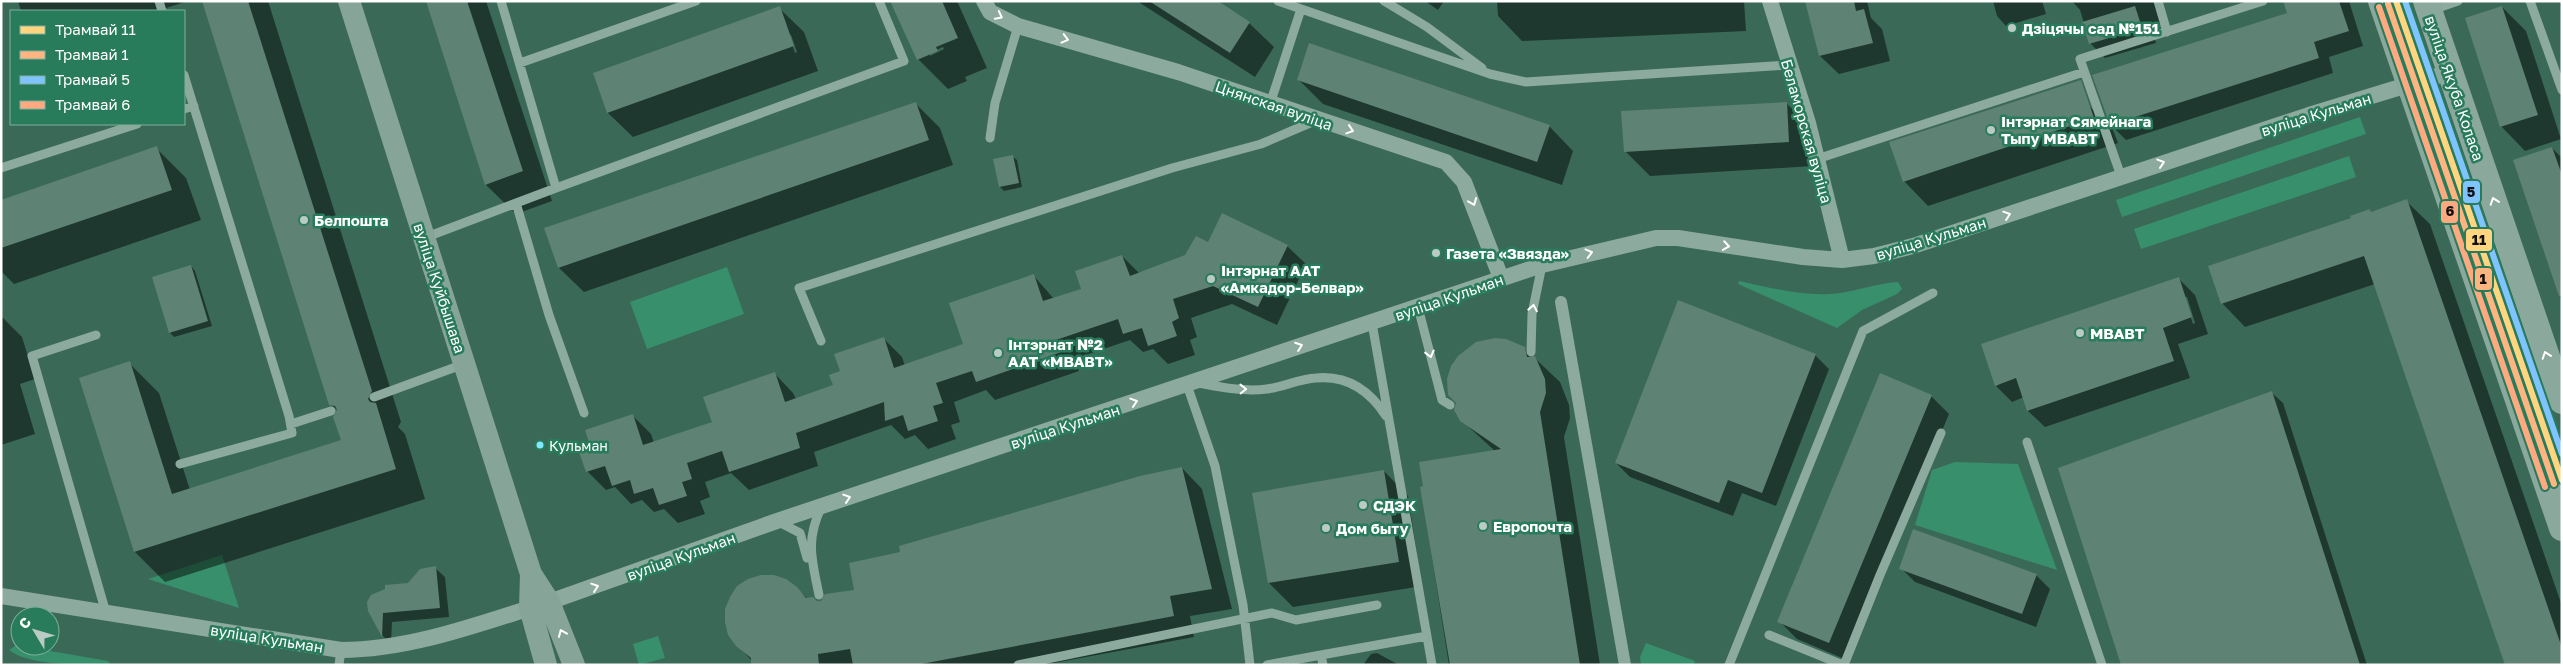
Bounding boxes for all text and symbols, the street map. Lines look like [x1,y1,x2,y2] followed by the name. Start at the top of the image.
[10,10,185,125] legend
[993,10,1002,20] one-way arrow
[2422,13,2488,163] street label: вуліца Якуба Коласа
[2022,19,2160,37] place label: Дзіцячы сад №151
[55,20,136,38] text: Трамвай 11
[2006,22,2018,34] marker: Дзіцячы сад №151
[1060,33,1068,43] one-way arrow
[55,45,129,63] text: Трамвай 1
[1778,57,1836,205] street label: Беламорская вуліца
[55,70,130,88] text: Трамвай 5
[1213,77,1335,133] street label: Цнянская вуліца
[2259,89,2373,139] street label: вуліца Кульман
[55,95,130,113] text: Трамвай 6
[2001,112,2152,147] place label: Інтэрнат Сямейнага Тыпу МВАВТ
[1985,124,1997,136] marker: Інтэрнат Сямейнага Тыпу МВАВТ
[1345,125,1353,135] one-way arrow
[2156,159,2165,169] one-way arrow
[2462,180,2481,204] line badge: 5
[2467,183,2476,200] text: 5
[1466,197,1477,206] one-way arrow
[2490,197,2500,206] one-way arrow
[2440,200,2459,224] line badge: 6
[2446,202,2455,219] text: 6
[314,211,389,229] place label: Белпошта
[2002,211,2011,221] one-way arrow
[1874,213,1988,263] street label: вуліца Кульман
[298,214,310,226] marker: Белпошта
[410,221,470,355] street label: вуліца Куйбышава
[2465,228,2493,252] line badge: 11
[2472,231,2486,248] text: 11
[1722,240,1730,250] one-way arrow
[1446,244,1569,262] place label: Газета «Звязда»
[1430,247,1442,259] marker: Газета «Звязда»
[1585,249,1593,259] one-way arrow
[1221,261,1363,296] place label: Інтэрнат ААТ «Амкадор-Белвар»
[2474,267,2493,291] line badge: 1
[1392,270,1506,324] street label: вуліца Кульман
[2479,270,2487,287] text: 1
[1205,273,1217,285] marker: Інтэрнат ААТ «Амкадор-Белвар»
[1528,304,1538,312] one-way arrow
[2090,324,2145,342] place label: МВАВТ
[2074,327,2086,339] marker: МВАВТ
[1008,335,1113,370] place label: Інтэрнат №2 ААТ «МВАВТ»
[1295,342,1303,352] one-way arrow
[992,347,1004,359] marker: Інтэрнат №2 ААТ «МВАВТ»
[1424,350,1435,359] one-way arrow
[2542,351,2552,360] one-way arrow
[1240,384,1248,395] one-way arrow
[1130,398,1138,408] one-way arrow
[1008,400,1122,452] street label: вуліца Кульман
[549,437,608,454] place label: Кульман
[535,440,545,450] marker: Кульман
[843,493,851,503] one-way arrow
[1373,496,1416,514] place label: СДЭК
[1357,499,1369,511] marker: СДЭК
[1493,517,1572,535] place label: Европочта
[1336,519,1408,537] place label: Дом быту
[1477,520,1489,532] marker: Европочта
[1320,522,1332,534] marker: Дом быту
[624,528,738,584] street label: вуліца Кульман
[590,583,599,593] one-way arrow
[10,606,60,656] north arrow
[15,613,34,632] text: С
[209,620,325,656] street label: вуліца Кульман
[558,629,568,638] one-way arrow

